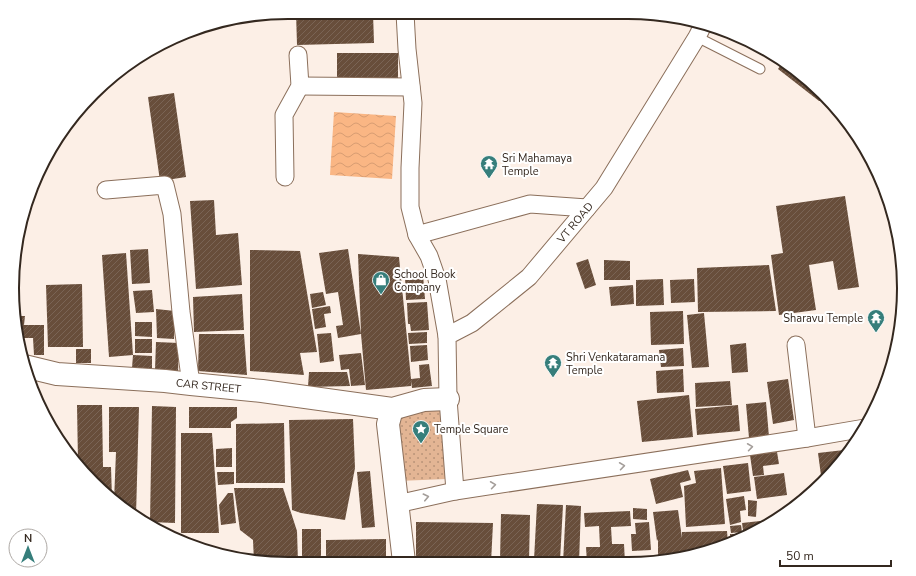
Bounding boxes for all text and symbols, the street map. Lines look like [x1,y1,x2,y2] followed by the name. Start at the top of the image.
[502,151,572,179] place label: Sri Mahamaya Temple
[479,154,499,179] temple icon: Sri Mahamaya Temple
[553,199,597,247] street label: VT ROAD
[394,267,456,295] place label: School Book Company
[371,270,391,295] shop icon: School Book Company
[866,308,886,333] temple icon: Sharavu Temple
[783,311,863,326] place label: Sharavu Temple
[566,350,666,378] place label: Shri Venkataramana Temple
[543,353,563,378] temple icon: Shri Venkataramana Temple
[175,375,242,397] street label: CAR STREET
[411,419,431,444] place icon: Temple Square
[434,422,508,437] place label: Temple Square
[747,443,753,452] one-way arrow
[619,462,625,471] one-way arrow
[490,481,496,490] one-way arrow
[423,494,429,502] one-way arrow
[8,528,48,568] north arrow
[24,531,32,546] text: N
[780,542,891,568] scale bar
[786,548,814,564] text: 50 m

